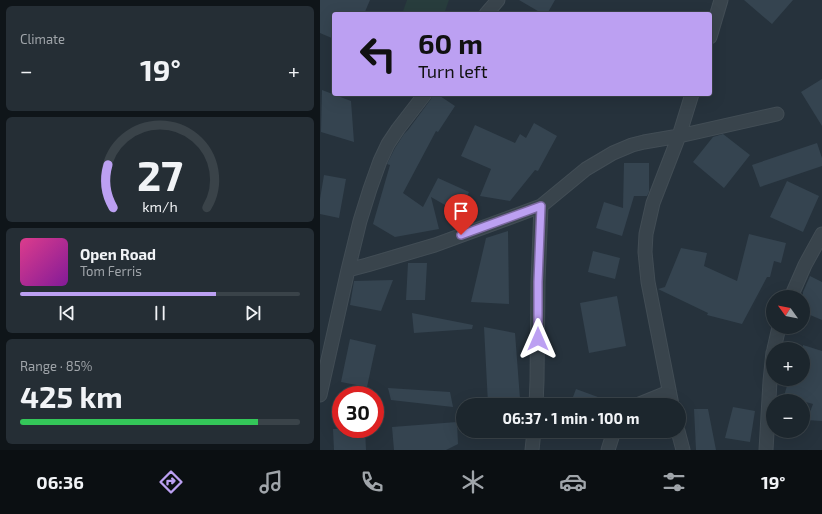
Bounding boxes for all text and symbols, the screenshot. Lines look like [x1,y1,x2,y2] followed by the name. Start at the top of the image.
[418,26,483,60] text: 60 m
[352,28,404,80] icon: left
[20,31,65,47] text: Climate
[140,51,181,87] text: 19°
[20,57,33,83] text: −
[288,57,300,83] text: +
[418,60,488,82] text: Turn left
[137,148,183,198] text: 27
[444,194,478,235] pin
[142,197,178,214] text: km/h
[450,200,472,222] icon: arrive
[80,245,156,263] text: Open Road
[80,263,142,279] text: Tom Ferris
[766,290,810,334] north arrow
[766,290,810,438] map controls
[56,302,78,324] icon: previous
[149,302,171,324] icon: pause
[242,302,264,324] icon: next
[517,318,559,360] position arrow
[766,342,810,386] button: +
[20,358,92,374] text: Range · 85%
[20,378,123,414] text: 425 km
[332,386,384,438] speed limit sign: 30
[766,394,810,438] button: −
[502,409,640,427] text: 06:37 · 1 min · 100 m
[157,468,185,496] icon: directions
[257,468,285,496] icon: music
[358,468,386,496] icon: phone
[459,468,487,496] icon: climate
[559,468,587,496] icon: car
[660,468,688,496] icon: filters
[36,471,84,493] text: 06:36
[761,471,786,493] text: 19°

